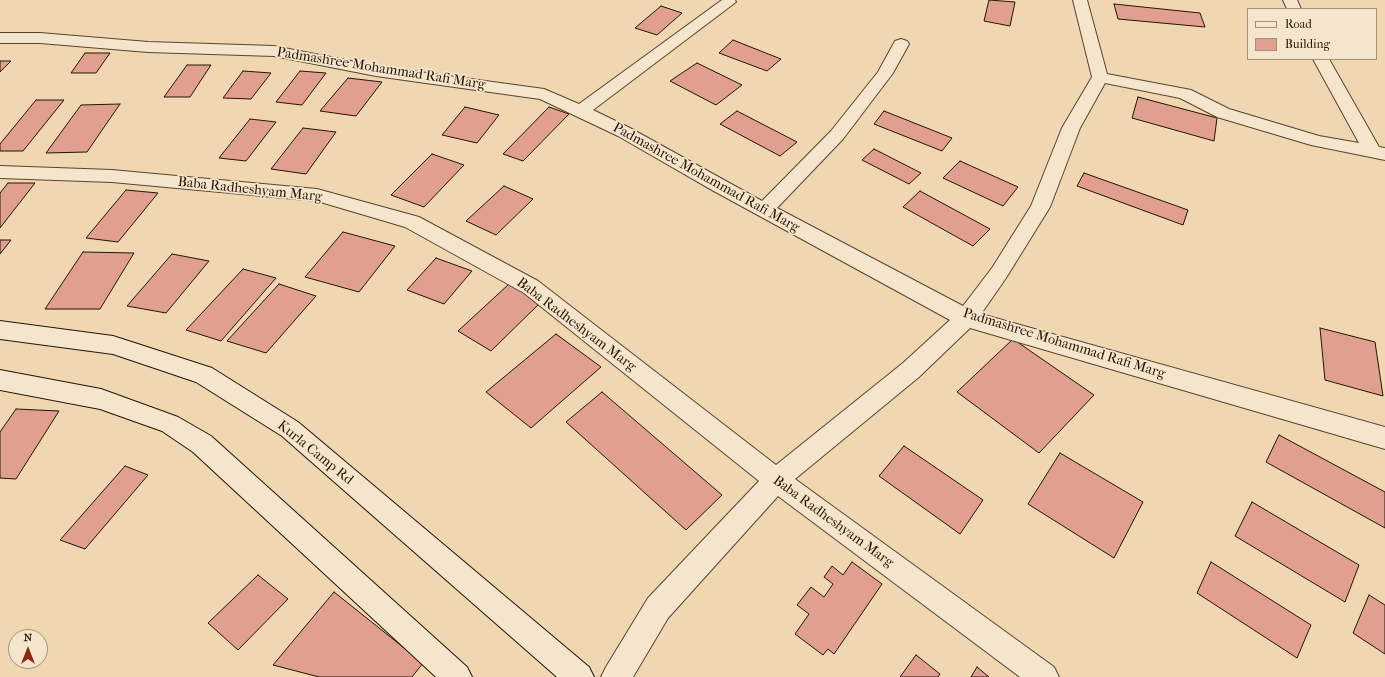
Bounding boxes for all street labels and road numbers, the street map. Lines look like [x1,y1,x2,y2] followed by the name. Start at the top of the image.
[276,44,486,94] street label: Padmashree Mohammad Rafi Marg
[610,120,802,236] street label: Padmashree Mohammad Rafi Marg
[177,174,323,206] street label: Baba Radheshyam Marg
[513,275,639,375] street label: Baba Radheshyam Marg
[961,305,1167,383] street label: Padmashree Mohammad Rafi Marg
[274,417,356,489] street label: Kurla Camp Rd
[769,473,897,571] street label: Baba Radheshyam Marg

